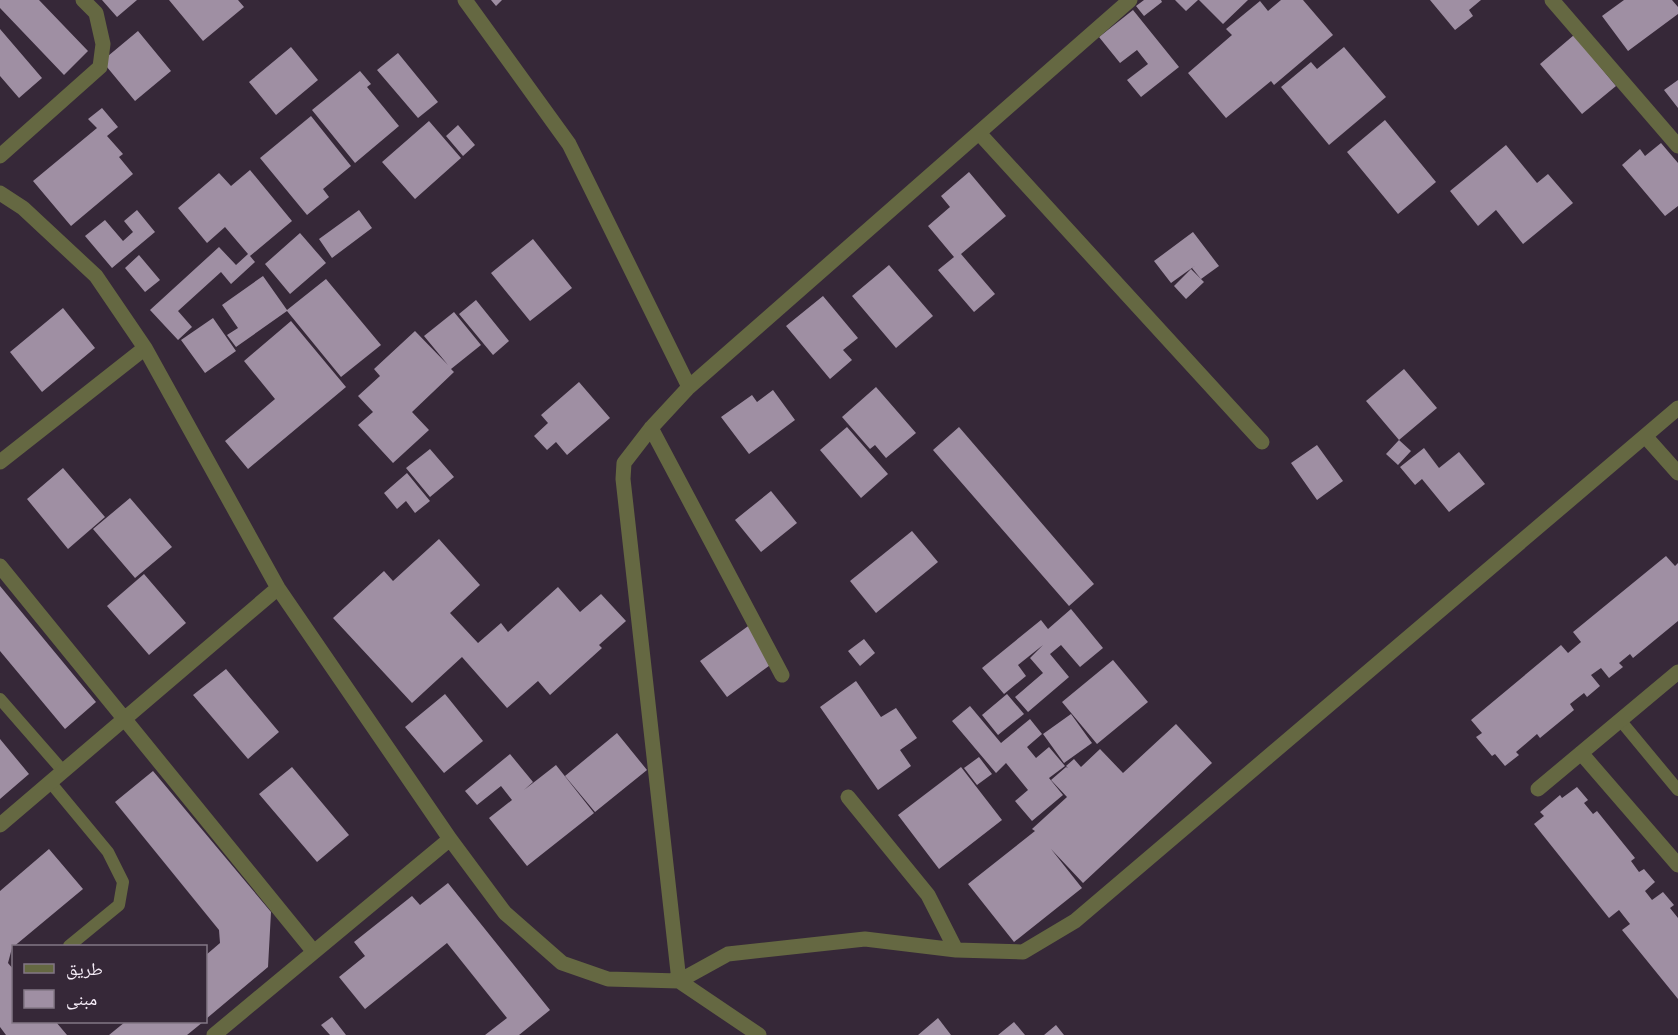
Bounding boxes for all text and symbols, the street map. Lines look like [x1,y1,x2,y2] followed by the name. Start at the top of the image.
[12,945,207,1023] legend
[66,957,103,981] text: طريق
[66,987,97,1011] text: مبنى

